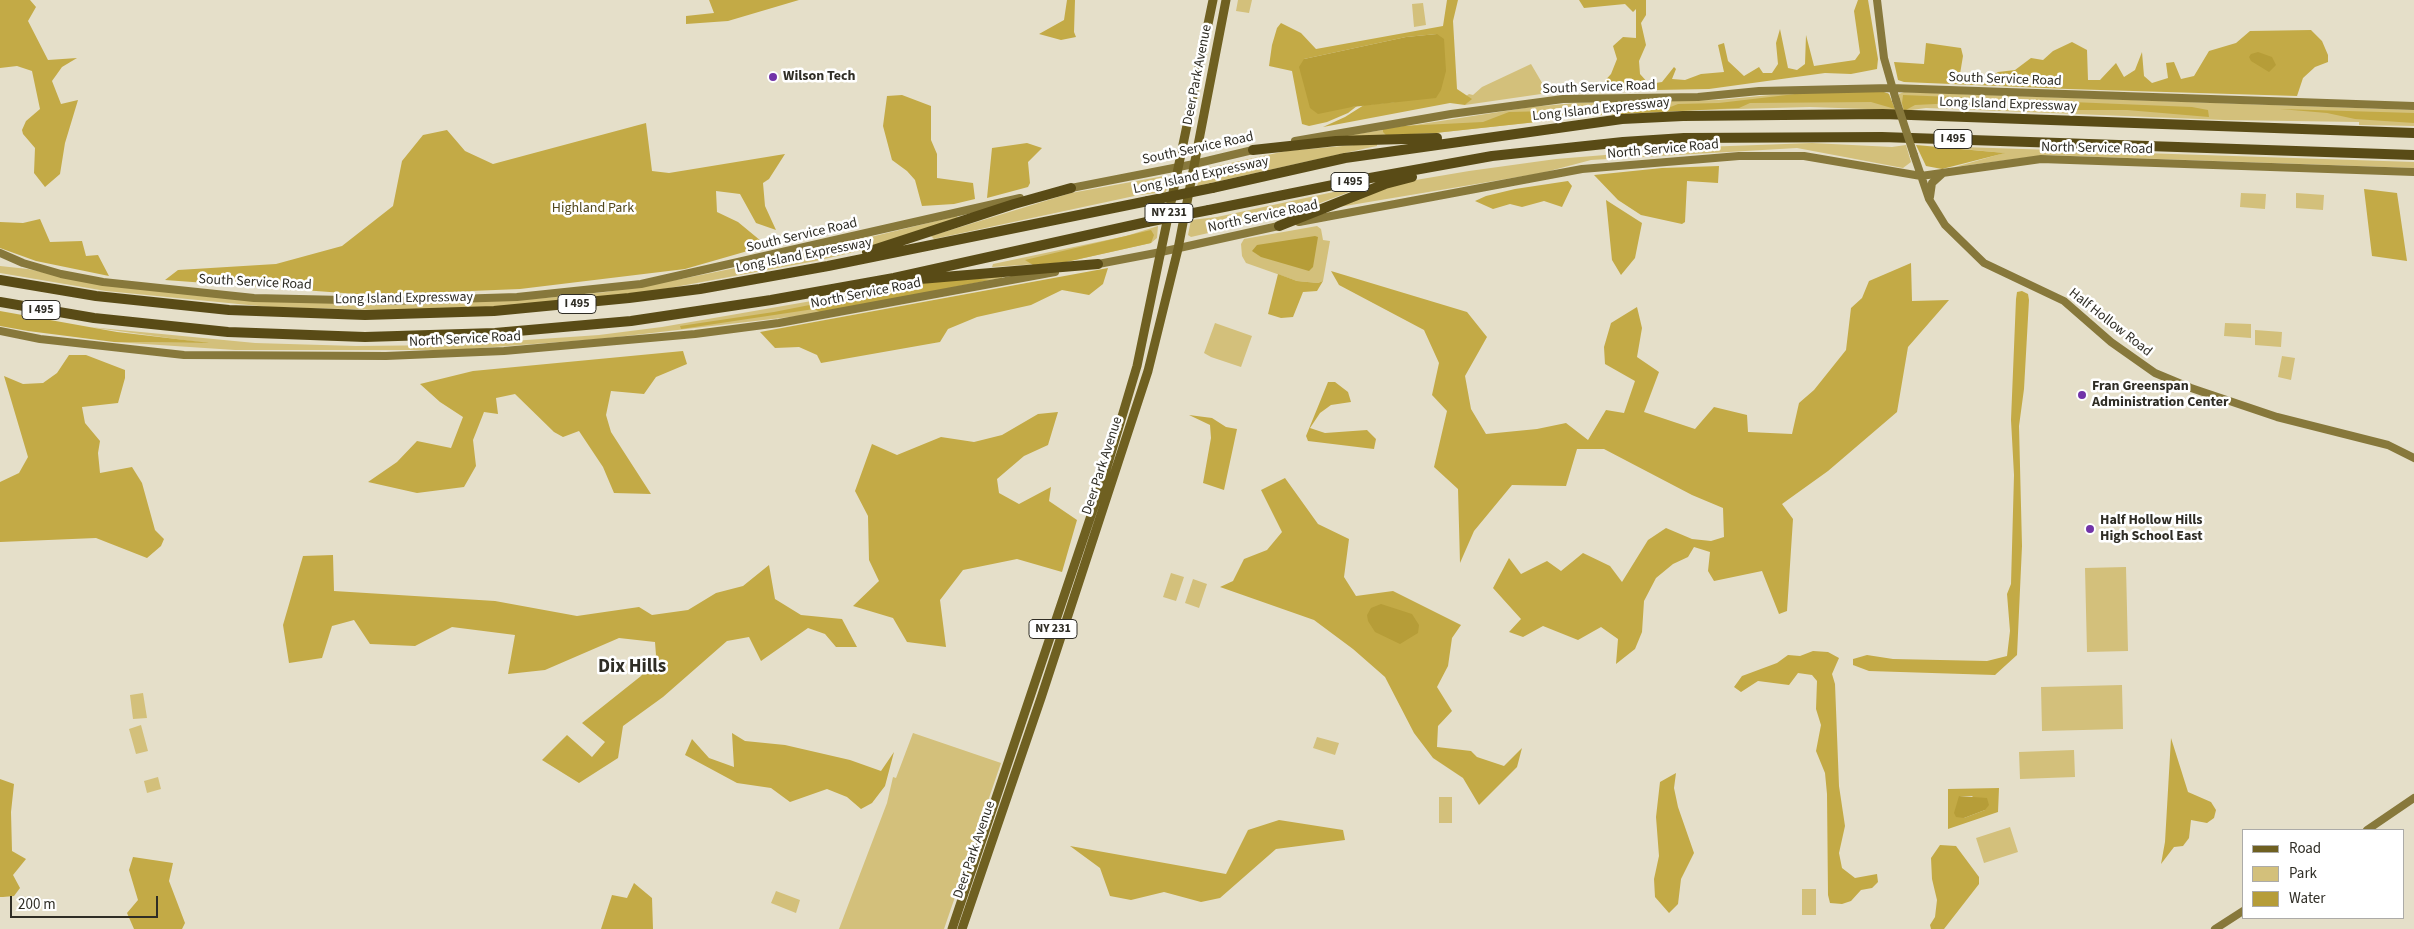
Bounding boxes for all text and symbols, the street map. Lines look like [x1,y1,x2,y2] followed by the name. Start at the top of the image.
[1180,23,1216,127] street label: Deer Park Avenue
[783,69,856,85] place label: Wilson Tech
[1948,70,2062,90] street label: South Service Road
[767,71,779,83] marker: Wilson Tech
[1542,78,1656,98] street label: South Service Road
[1531,94,1671,126] street label: Long Island Expressway
[1939,94,2077,116] street label: Long Island Expressway
[1141,129,1255,169] street label: South Service Road
[1934,130,1972,148] road number: I 495
[1606,137,1720,163] street label: North Service Road
[2041,140,2153,158] street label: North Service Road
[1132,153,1270,199] street label: Long Island Expressway
[1331,172,1369,192] road number: I 495
[1206,197,1320,237] street label: North Service Road
[552,201,634,217] park label: Highland Park
[1145,204,1193,222] road number: NY 231
[745,215,859,257] street label: South Service Road
[735,235,873,277] street label: Long Island Expressway
[198,272,312,294] street label: South Service Road
[809,275,923,313] street label: North Service Road
[2065,285,2155,361] street label: Half Hollow Road
[335,289,473,309] street label: Long Island Expressway
[558,294,596,314] road number: I 495
[22,300,60,320] road number: I 495
[409,329,521,351] street label: North Service Road
[2092,379,2229,412] place label: Fran Greenspan Administration Center
[2076,389,2088,401] marker: Fran Greenspan Administration Center
[1079,415,1127,517] street label: Deer Park Avenue
[2100,513,2203,546] place label: Half Hollow Hills High School East
[2084,523,2096,535] marker: Half Hollow Hills High School East
[1029,620,1077,638] road number: NY 231
[598,657,666,679] district label: Dix Hills
[950,799,1000,901] street label: Deer Park Avenue
[2242,829,2404,919] legend
[2289,838,2321,859] text: Road
[2289,863,2317,884] text: Park
[12,886,160,918] scale bar
[2289,888,2325,909] text: Water
[18,894,56,915] text: 200 m

